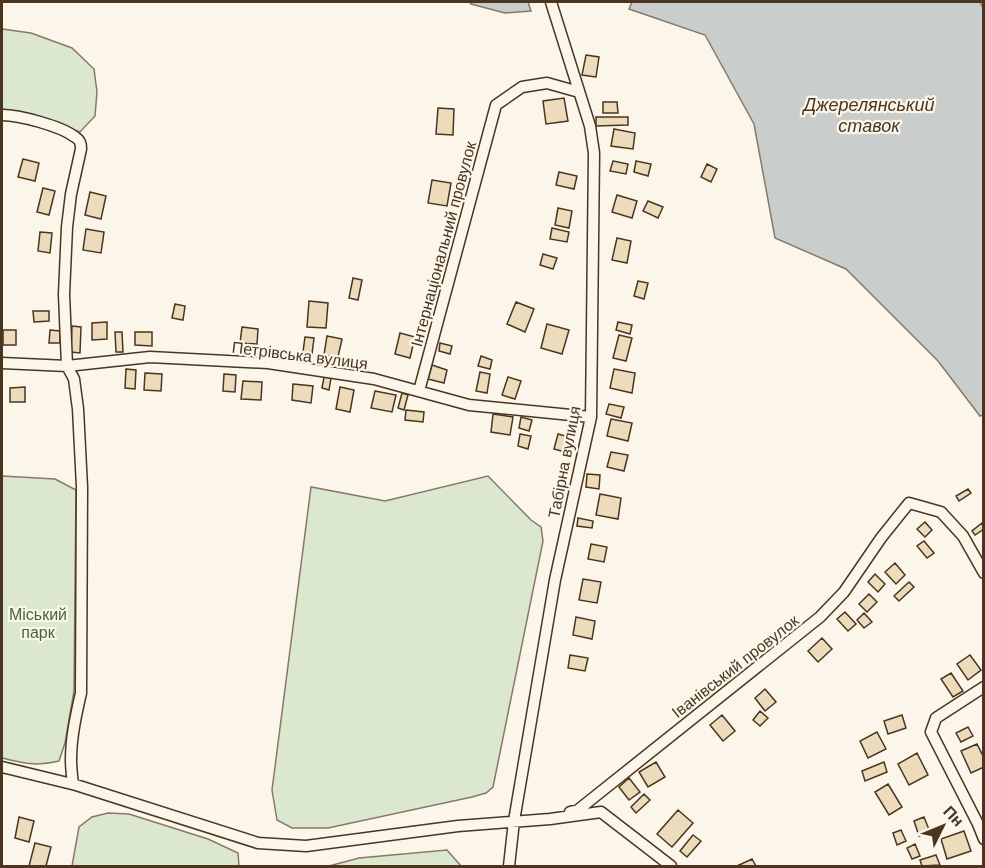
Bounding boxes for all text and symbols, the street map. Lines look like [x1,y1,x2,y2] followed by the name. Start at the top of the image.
[801,95,935,136] water label: Джерелянський ставок
[408,139,479,349] street label: Інтернаціональний провулок
[231,339,369,372] street label: Петрівська вулиця
[545,405,584,520] street label: Табірна вулиця
[9,606,67,641] park label: Міський парк
[669,611,803,721] street label: Іванівський провулок
[913,796,973,856] north arrow
[940,803,967,830] text: Пн

